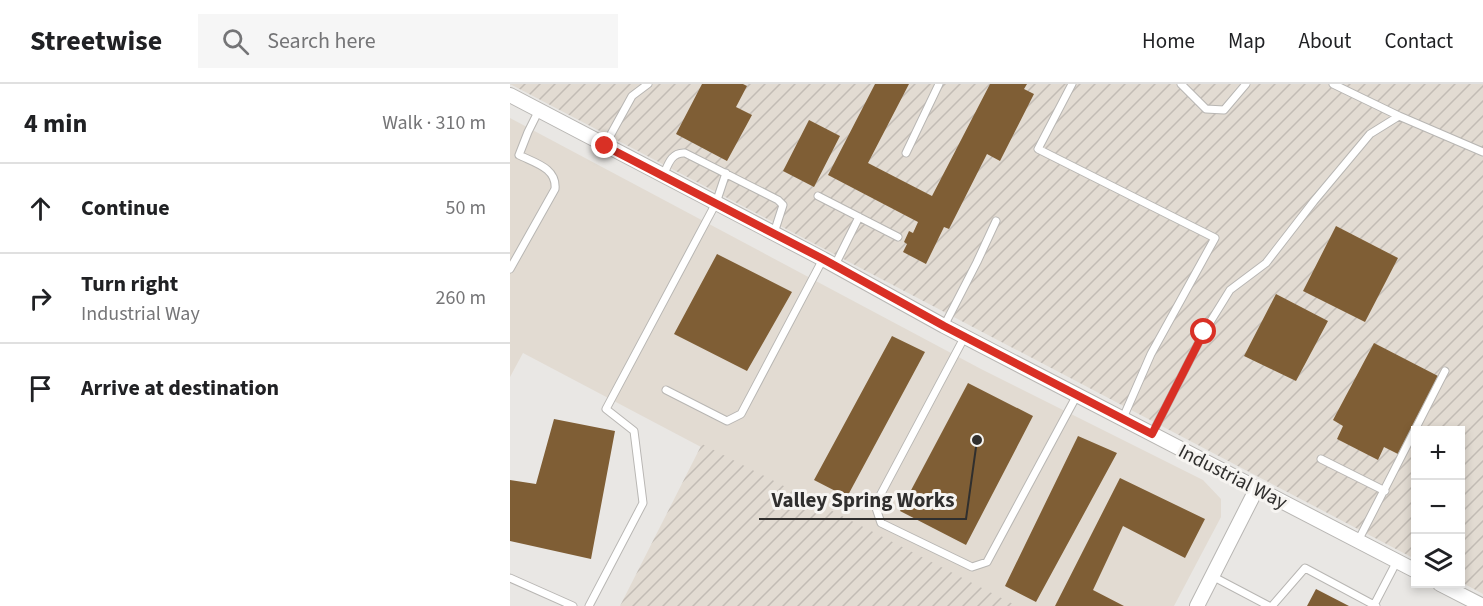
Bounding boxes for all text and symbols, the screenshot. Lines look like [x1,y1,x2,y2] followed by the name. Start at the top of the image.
[198,14,618,68] search box
[30,21,162,61] text: Streetwise
[219,25,252,58] icon: search
[267,25,376,57] text: Search here
[1142,26,1195,56] text: Home
[1228,26,1266,56] text: Map
[1299,26,1351,56] text: About
[1384,26,1453,56] text: Contact
[24,105,87,142] text: 4 min
[382,109,486,137] text: Walk · 310 m
[591,132,617,158] route end
[24,192,57,225] icon: ahead
[81,192,170,224] text: Continue
[446,194,486,222] text: 50 m
[81,268,178,300] text: Turn right
[24,282,57,315] icon: right
[436,284,486,312] text: 260 m
[81,300,200,328] text: Industrial Way
[1190,318,1216,344] route start
[24,372,57,405] icon: arrive
[81,372,279,404] text: Arrive at destination
[1411,426,1465,588] map controls
[1411,426,1465,480] button: +
[1173,437,1292,517] street label: Industrial Way
[759,480,966,519] callout: Valley Spring Works
[1411,480,1465,534] button: −
[770,485,955,515] text: Valley Spring Works
[1411,534,1465,588] button: layers

